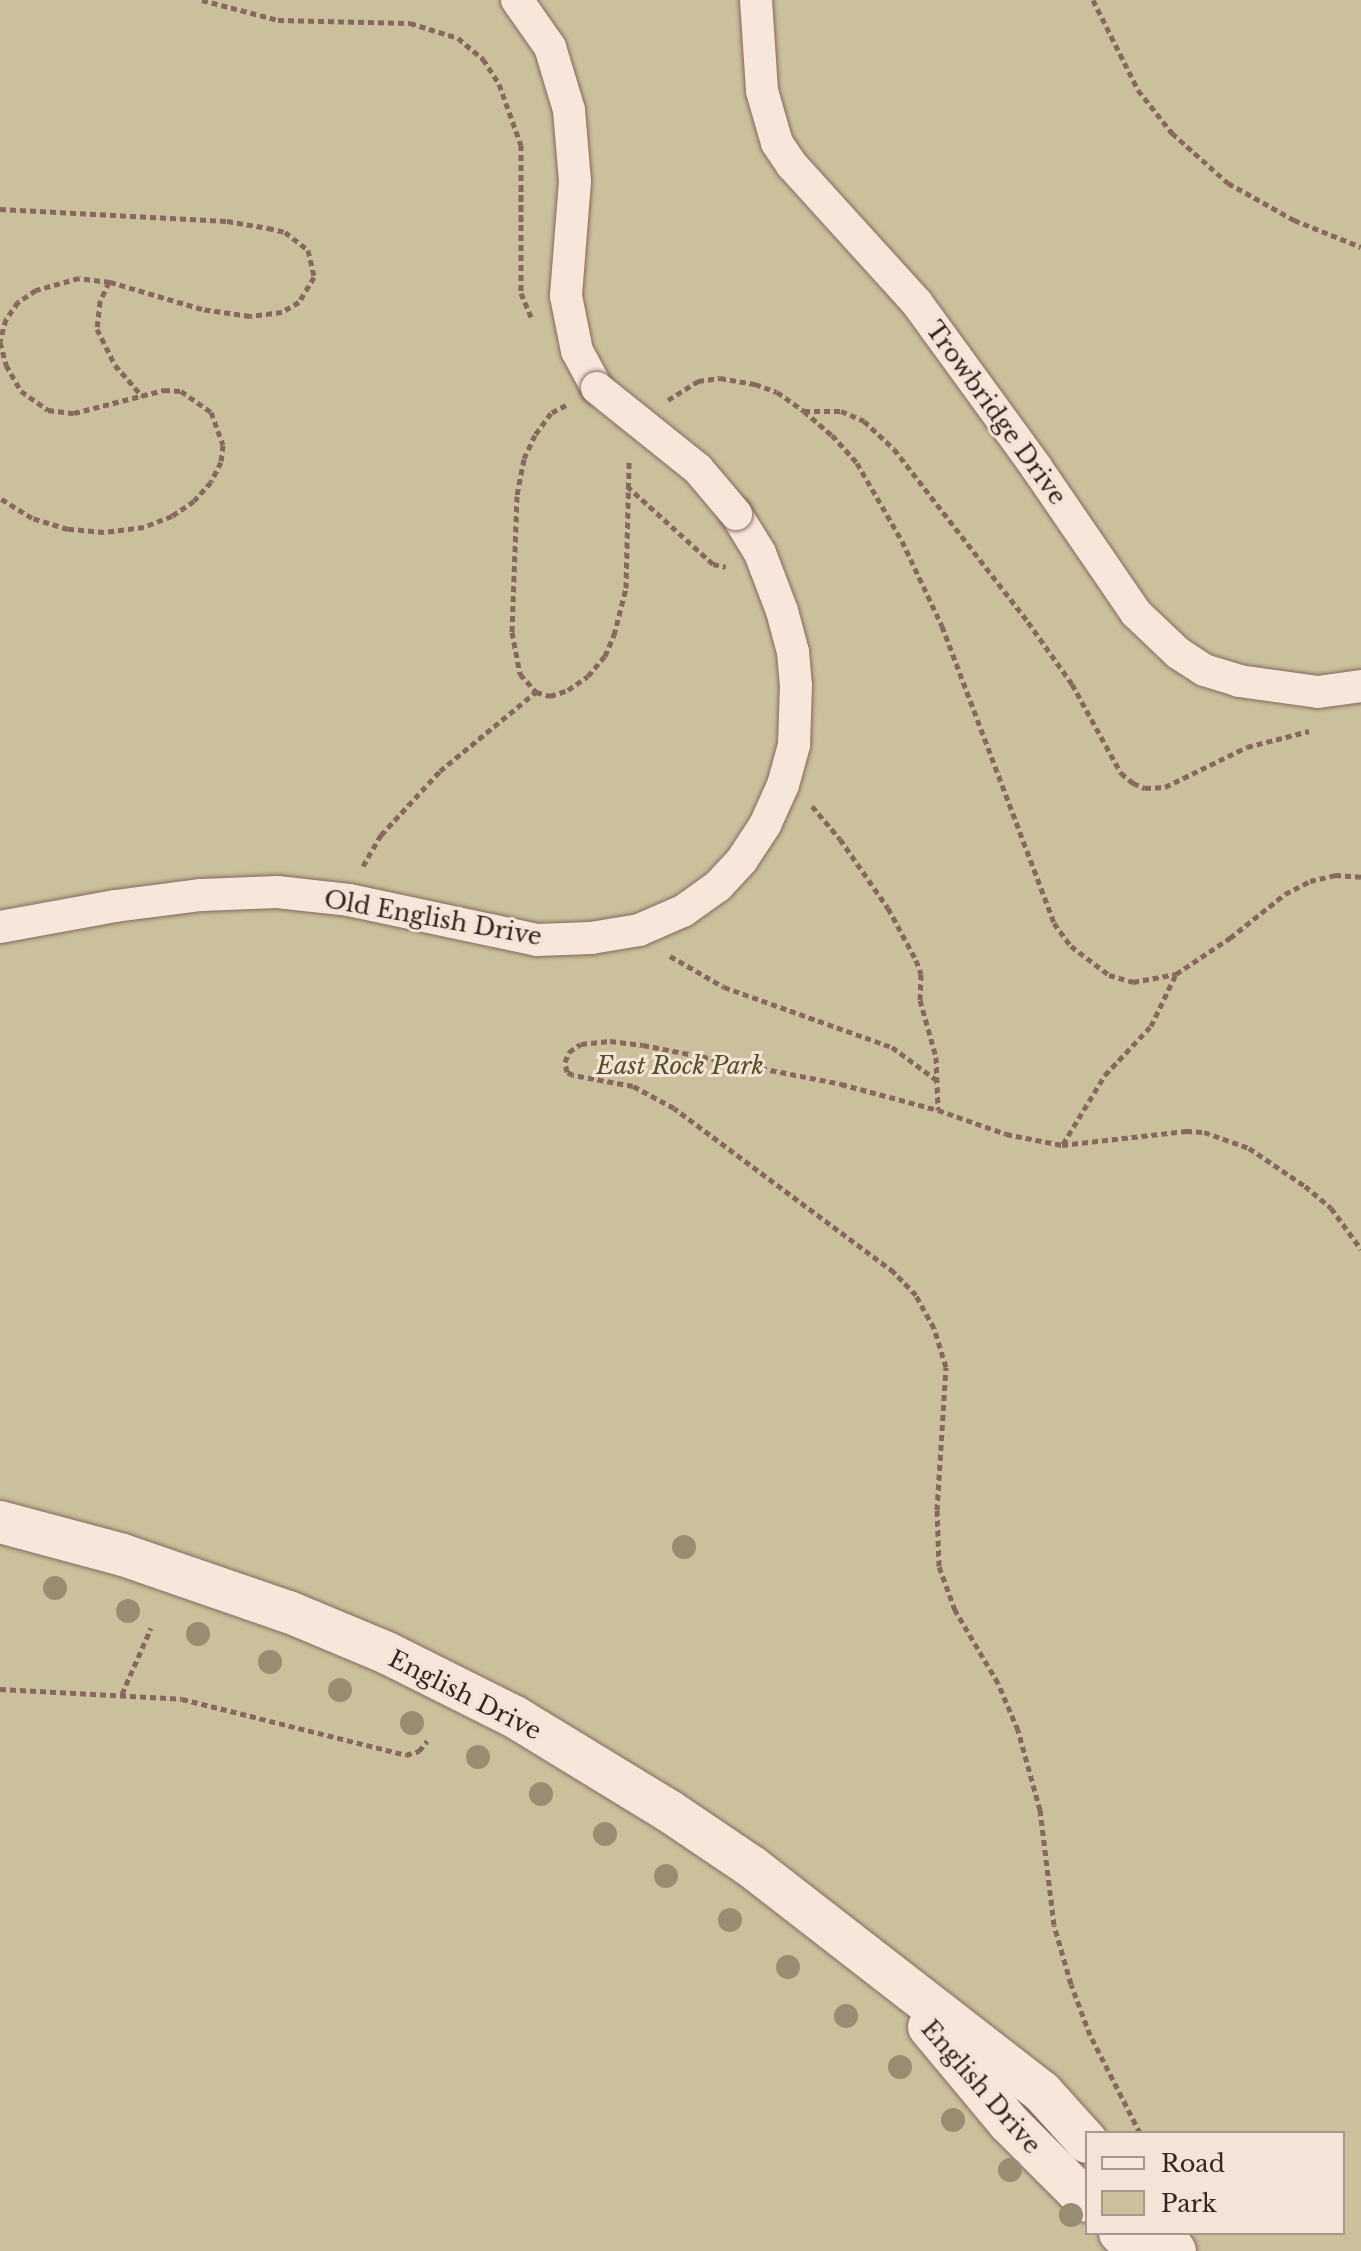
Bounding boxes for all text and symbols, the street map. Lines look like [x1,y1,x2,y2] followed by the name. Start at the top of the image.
[920,316,1072,510] street label: Trowbridge Drive
[322,885,544,951] street label: Old English Drive
[596,1052,764,1080] park label: East Rock Park
[384,1644,546,1746] street label: English Drive
[915,2014,1047,2160] street label: English Drive
[1085,2131,1345,2235] legend
[1161,2149,1225,2178] text: Road
[1161,2189,1217,2218] text: Park

